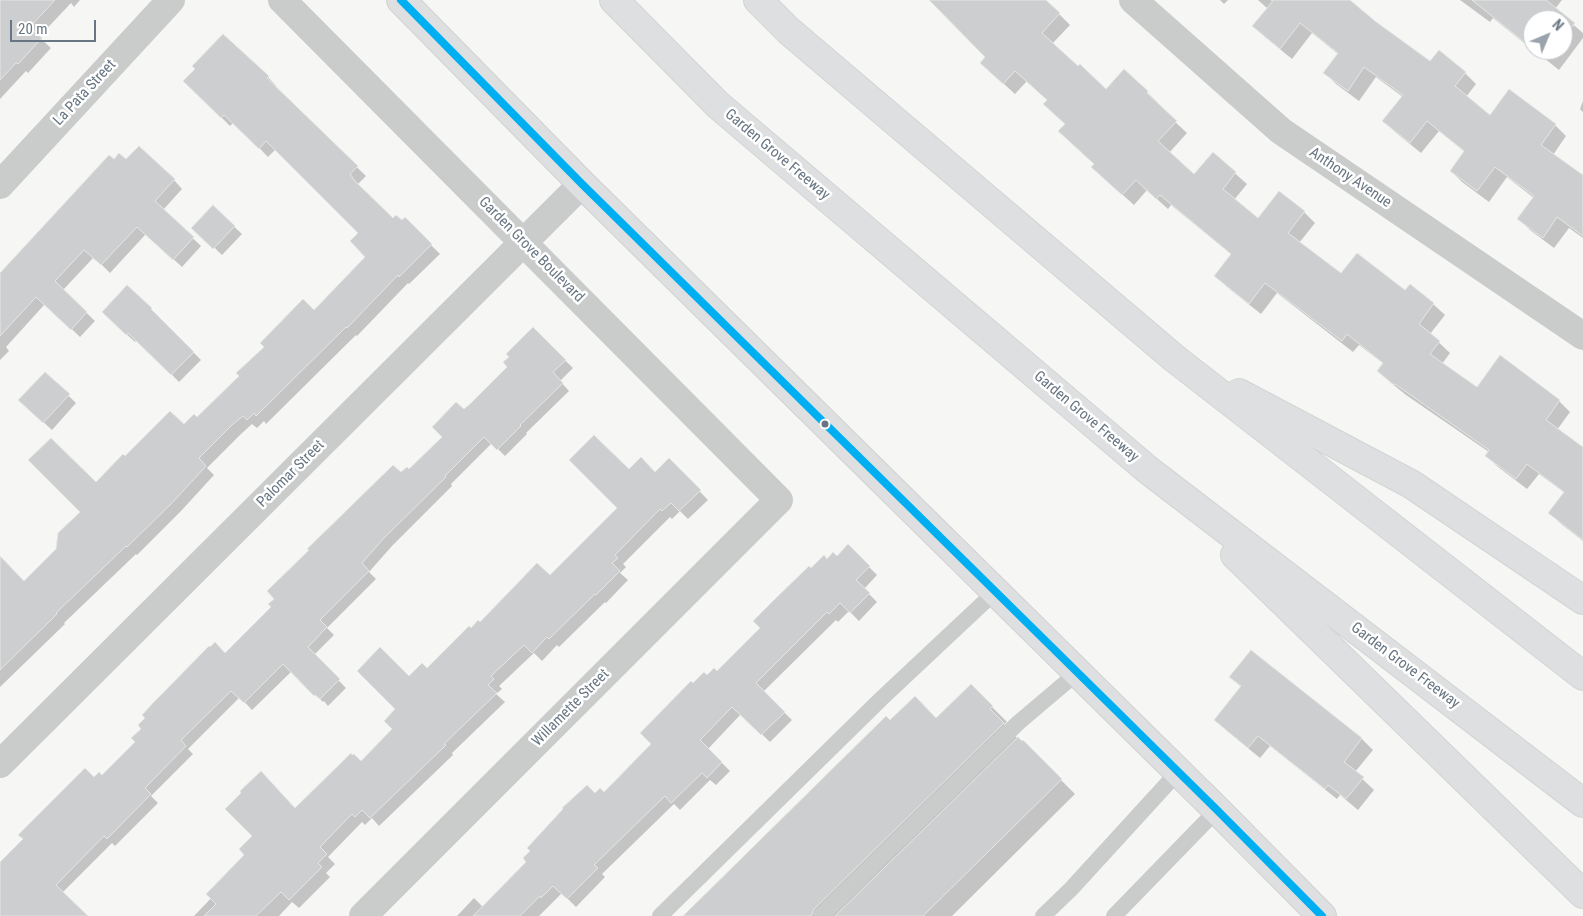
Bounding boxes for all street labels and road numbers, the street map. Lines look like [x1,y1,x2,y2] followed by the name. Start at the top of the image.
[50,56,120,130] street label: La Pata Street
[721,106,833,204] street label: Garden Grove Freeway
[1305,144,1395,212] street label: Anthony Avenue
[474,193,588,307] street label: Garden Grove Boulevard
[1030,368,1142,466] street label: Garden Grove Freeway
[254,437,328,511] street label: Palomar Street
[1347,619,1463,713] street label: Garden Grove Freeway
[529,666,613,750] street label: Willamette Street

